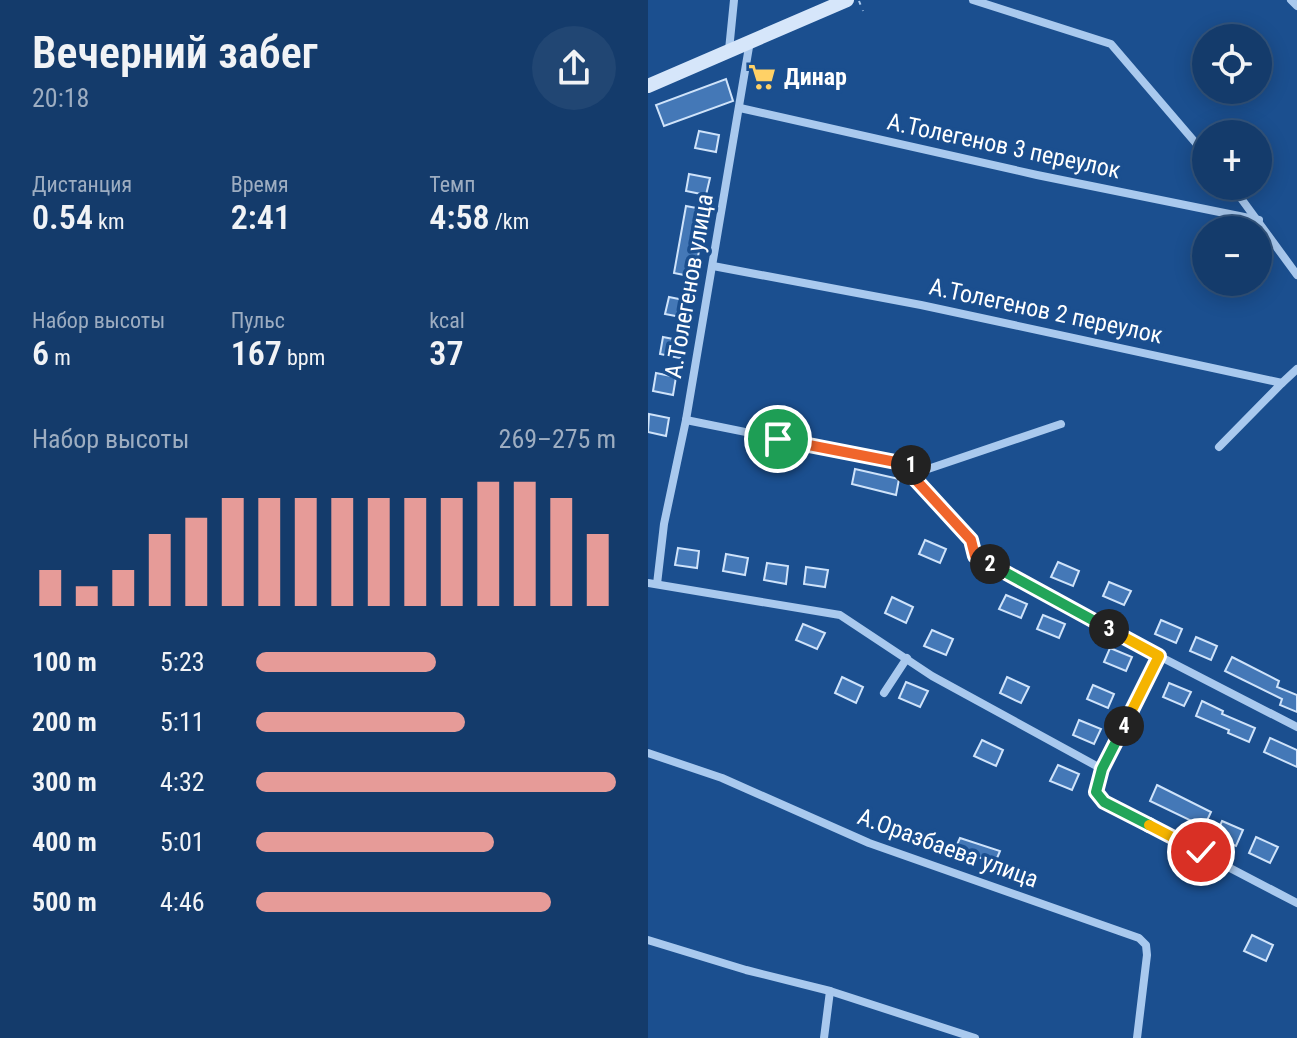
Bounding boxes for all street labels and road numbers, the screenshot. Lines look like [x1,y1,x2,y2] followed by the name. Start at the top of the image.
[885,108,1124,185] street label: А.Толегенов 3 переулок
[659,192,719,380] street label: А.Толегенов улица
[927,273,1166,350] street label: А.Толегенов 2 переулок
[854,802,1042,894] street label: А.Оразбаева улица

